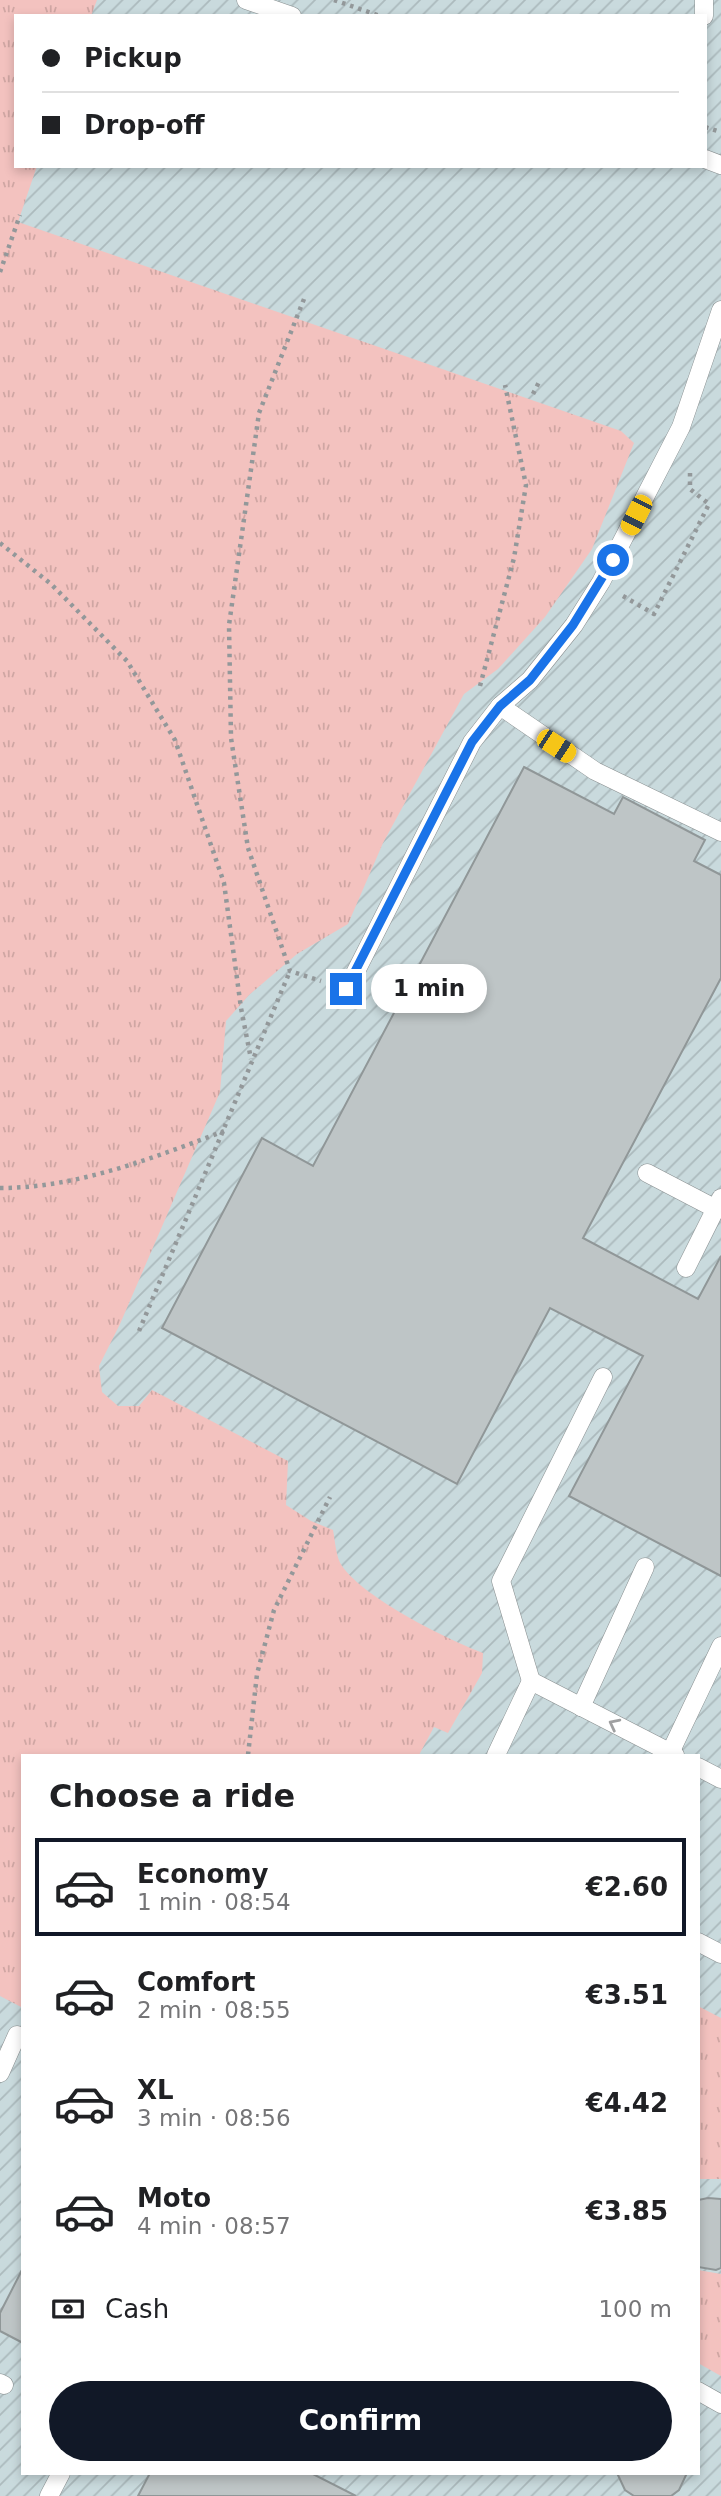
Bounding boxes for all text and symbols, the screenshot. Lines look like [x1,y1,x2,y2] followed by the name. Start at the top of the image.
[84,43,182,73] text: Pickup
[84,110,205,140] text: Drop-off
[618,492,655,538] car
[597,544,629,576] route start
[533,726,580,766] car
[370,964,486,1014] callout: 1 min
[330,973,362,1005] route end
[393,975,465,1001] text: 1 min
[609,1718,621,1732] one-way arrow
[49,1777,295,1815] text: Choose a ride
[53,1856,116,1919] icon: car
[137,1859,268,1889] text: Economy
[586,1872,668,1902] text: €2.60
[137,1889,291,1915] text: 1 min · 08:54
[53,1964,116,2027] icon: car
[137,1967,255,1997] text: Comfort
[586,1980,668,2010] text: €3.51
[137,1997,291,2023] text: 2 min · 08:55
[53,2072,116,2135] icon: car
[137,2075,174,2105] text: XL
[586,2088,668,2118] text: €4.42
[137,2105,291,2131] text: 3 min · 08:56
[53,2180,116,2243] icon: car
[137,2183,211,2213] text: Moto
[586,2196,668,2226] text: €3.85
[137,2213,291,2239] text: 4 min · 08:57
[49,2290,87,2328] icon: cash
[105,2294,169,2324] text: Cash
[598,2296,672,2322] text: 100 m
[49,2381,672,2461] button: Confirm

